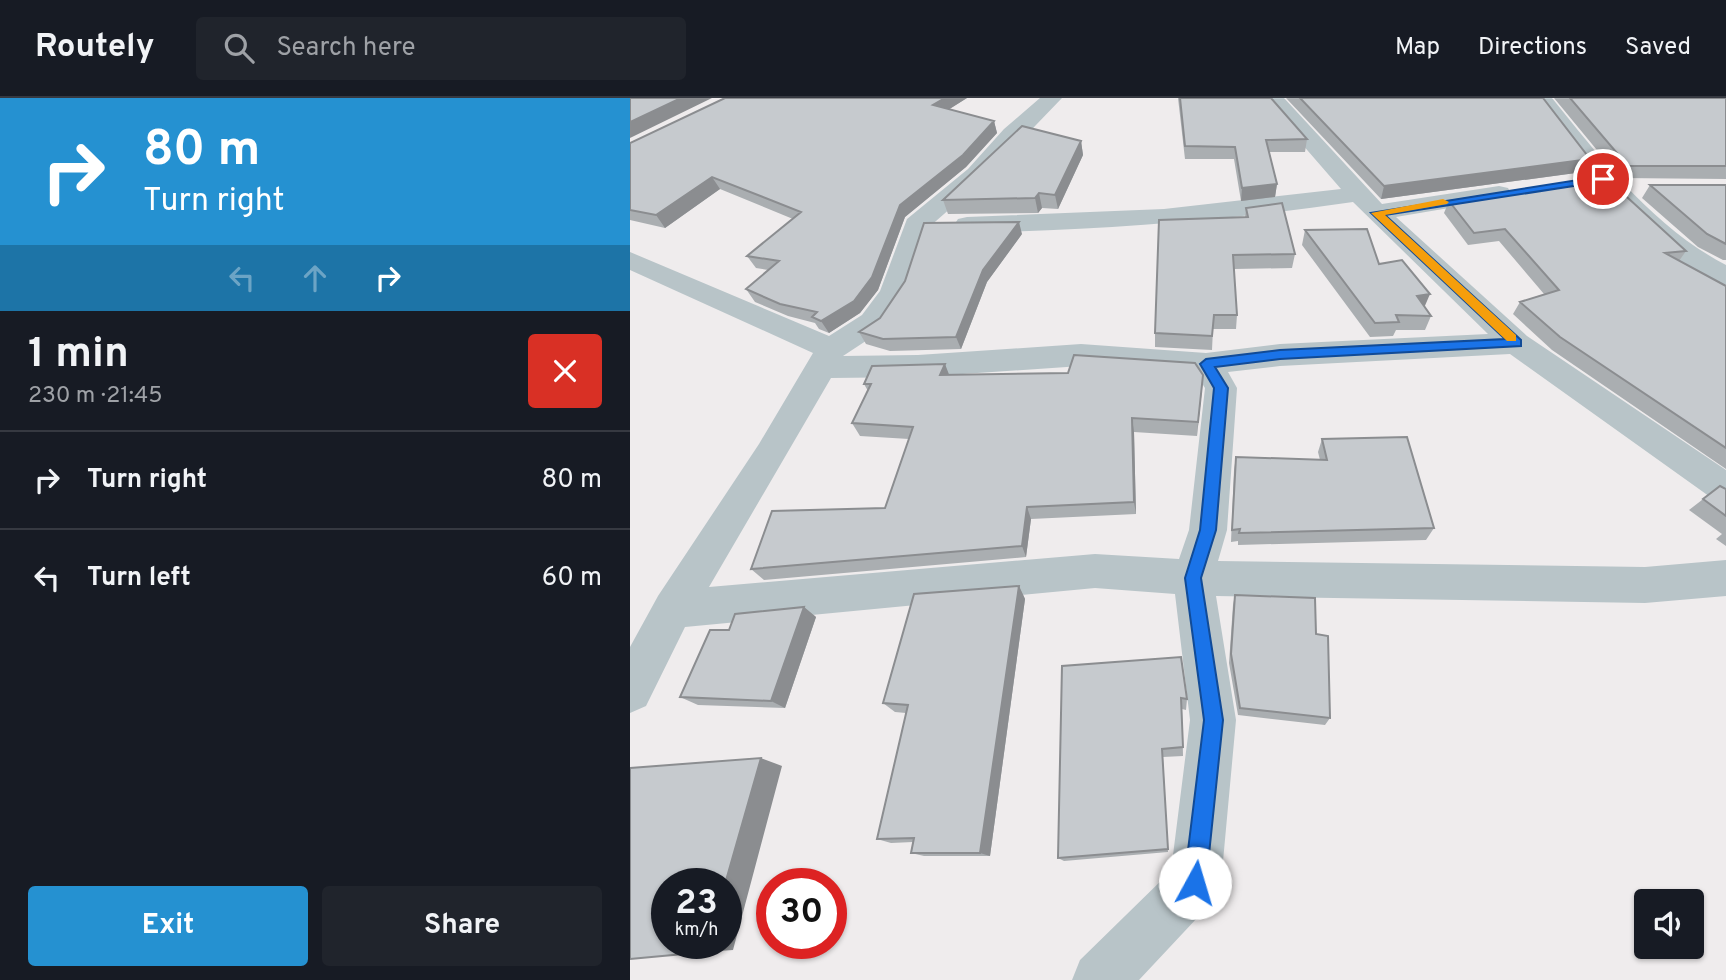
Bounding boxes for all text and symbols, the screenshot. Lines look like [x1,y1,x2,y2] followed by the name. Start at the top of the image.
[196,17,686,80] search box
[35,27,154,69] text: Routely
[220,29,258,67] icon: search
[276,32,415,65] text: Search here
[1395,33,1440,63] text: Map
[1478,33,1587,63] text: Directions
[1625,33,1691,63] text: Saved
[143,121,260,183] text: 80 m
[28,126,119,217] icon: right
[1573,149,1633,209] pin
[1584,160,1622,198] icon: arrive
[143,182,285,222] text: Turn right
[223,259,261,297] icon: left
[296,259,334,297] icon: ahead
[369,259,407,297] icon: right
[28,329,129,382] text: 1 min
[528,334,602,408] button: close
[28,382,163,411] text: 230 m · 21:45
[28,461,66,499] icon: right
[87,464,207,497] text: Turn right
[542,464,602,497] text: 80 m
[28,559,66,597] icon: left
[87,562,191,595] text: Turn left
[542,562,602,595] text: 60 m
[1158,846,1232,920] position arrow
[756,868,847,959] speed limit sign: 30
[675,882,718,926] text: 23
[28,886,308,966] button: Exit
[322,886,602,966] button: Share
[1634,889,1704,959] map controls
[1634,889,1704,959] button: sound
[675,919,718,942] text: km/h

